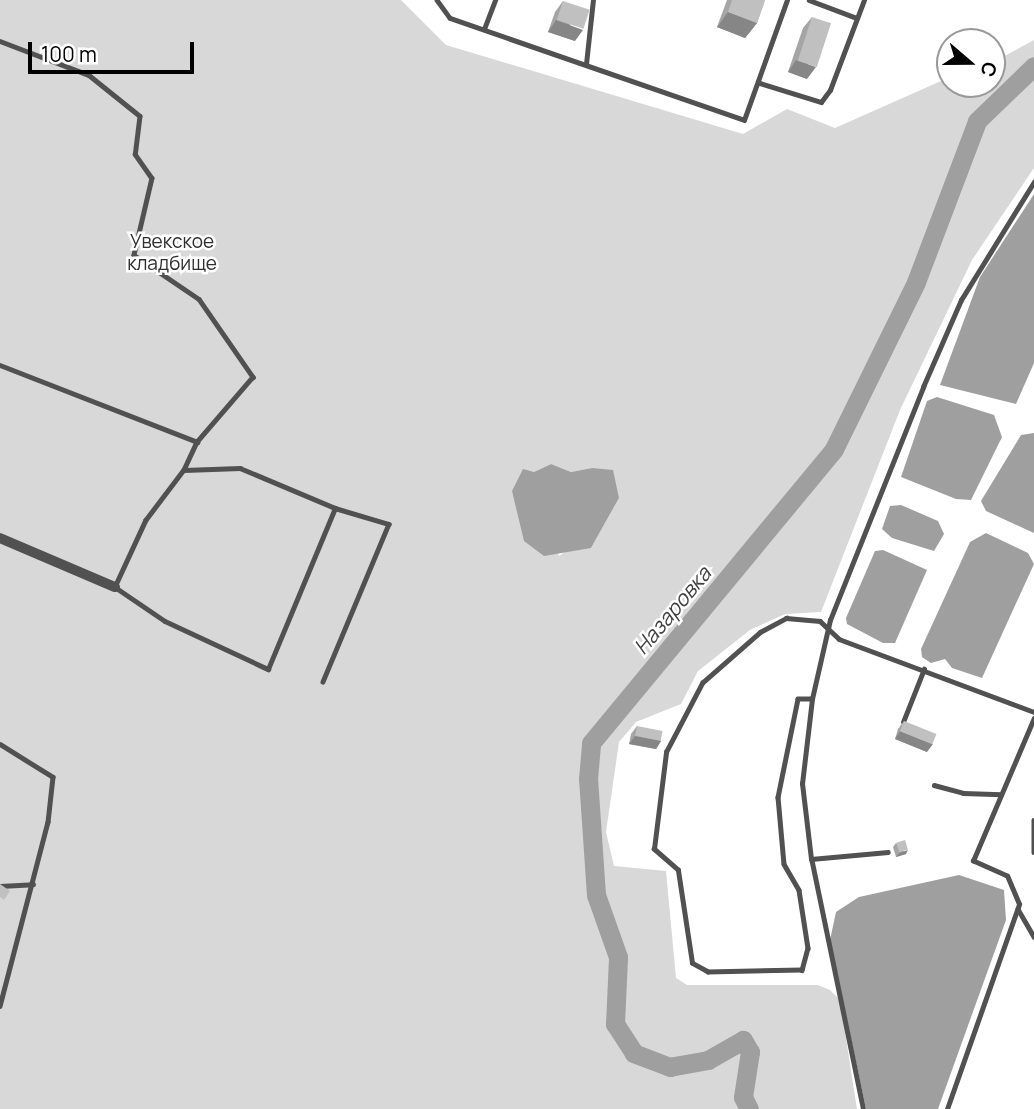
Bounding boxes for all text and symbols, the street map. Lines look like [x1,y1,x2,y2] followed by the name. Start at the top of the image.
[32,28,198,72] scale bar
[936,28,1006,98] north arrow
[41,40,97,68] text: 100 m
[974,58,1003,81] text: С
[127,231,217,275] park label: Увекское кладбище
[628,561,716,659] water label: Назаровка

